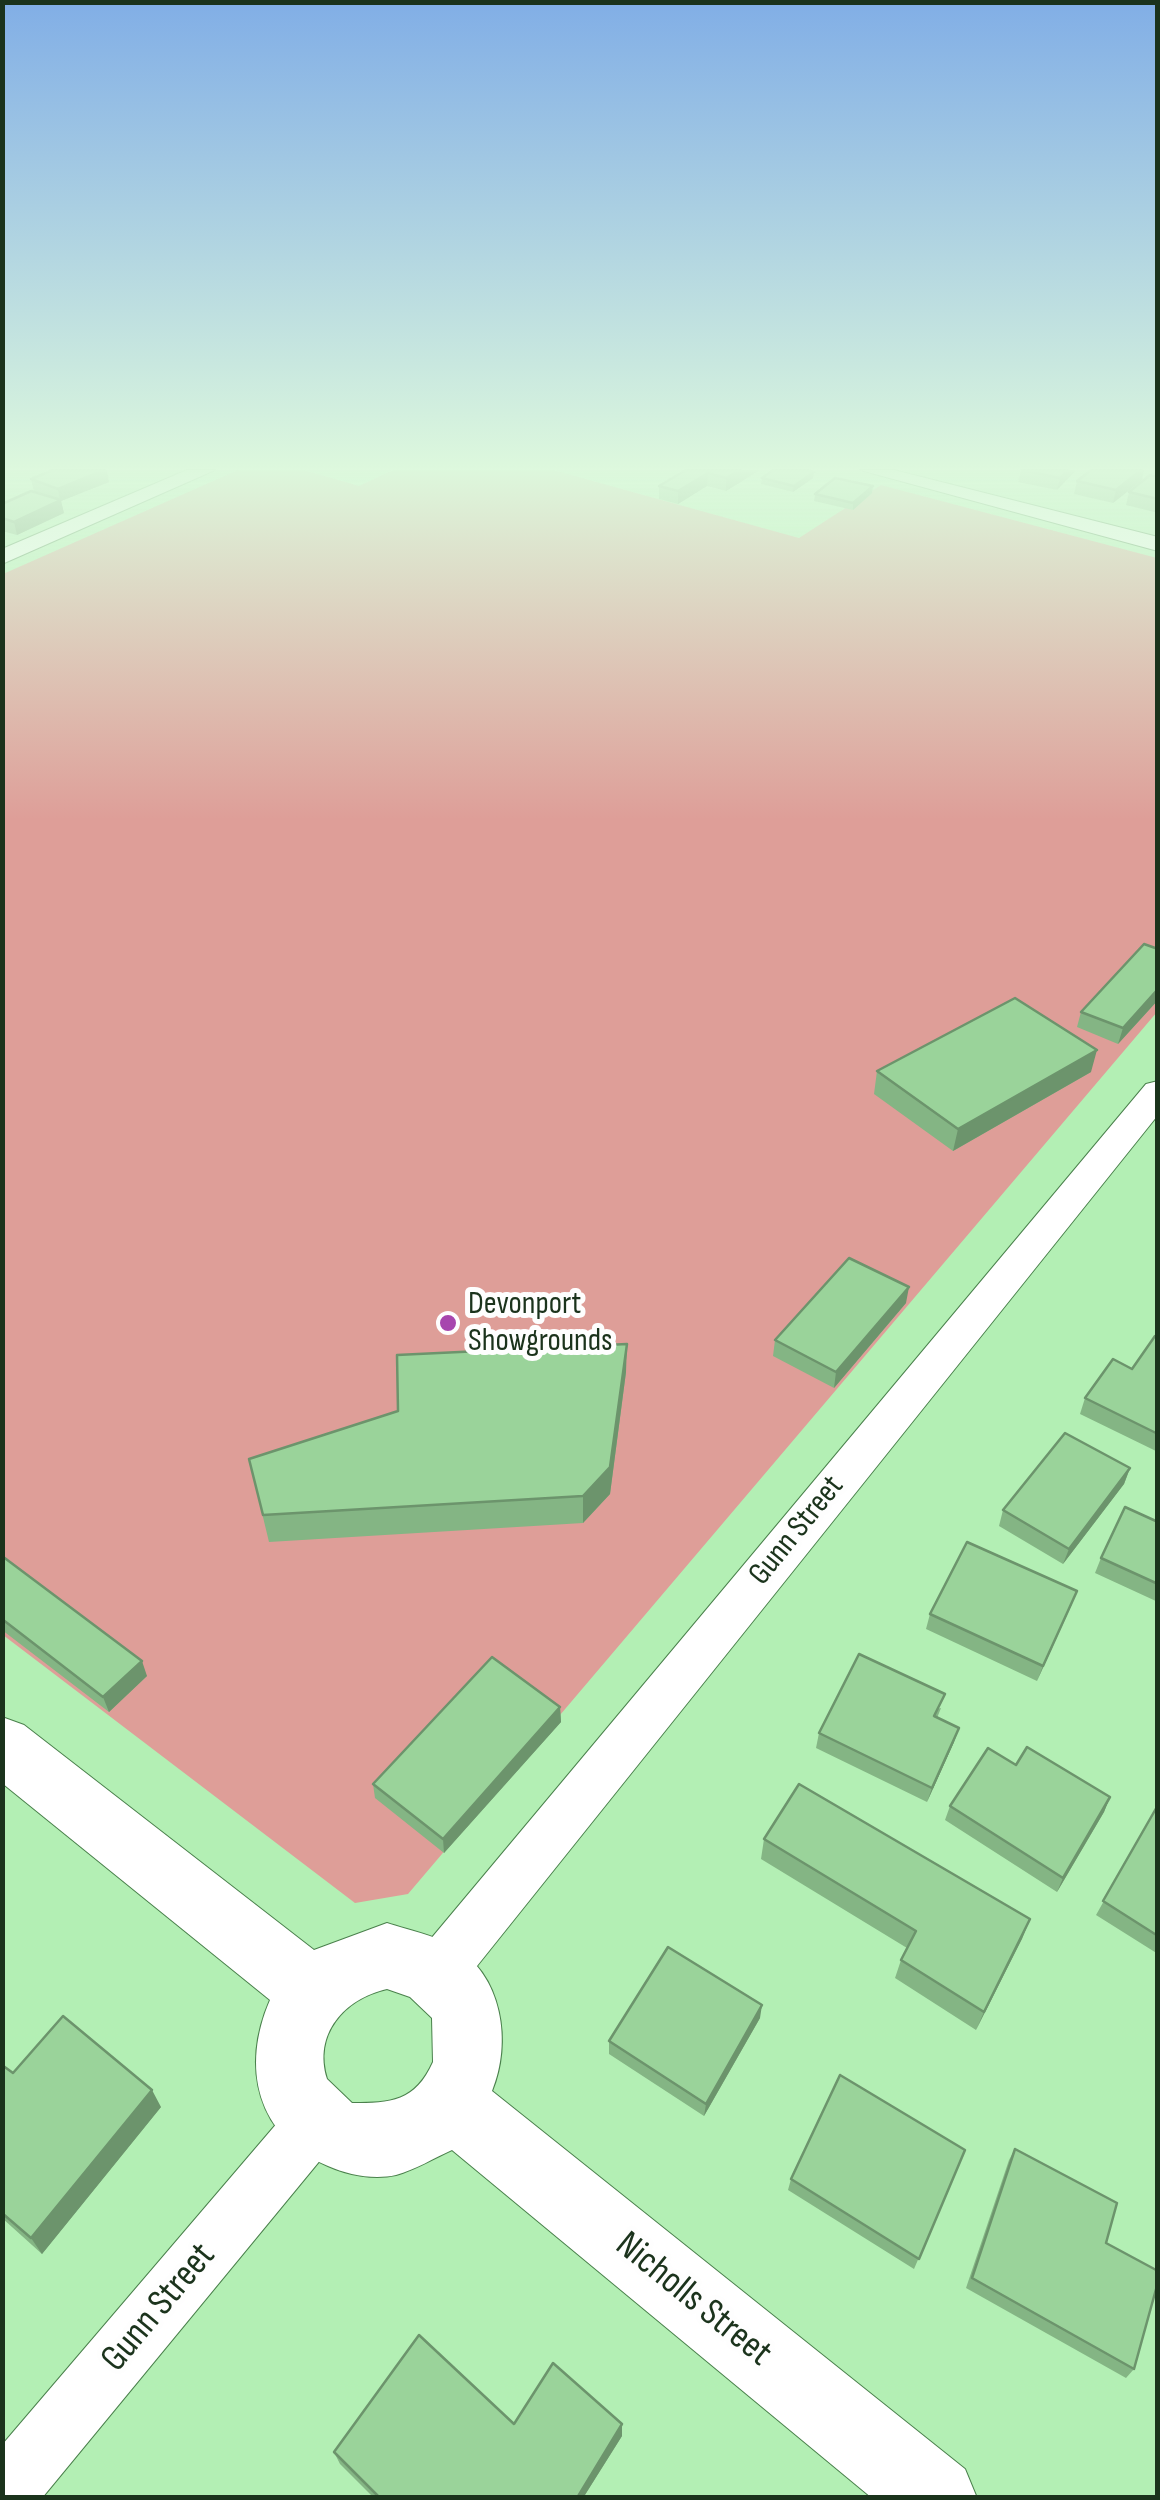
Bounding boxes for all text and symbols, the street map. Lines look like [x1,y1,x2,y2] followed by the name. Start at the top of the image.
[468,1286,613,1361] place label: Devonport Showgrounds
[437,1312,459,1334] marker: Devonport Showgrounds
[741,1469,853,1593] street label: Gunn Street
[606,2223,780,2377] street label: Nicholls Street
[92,2234,226,2382] street label: Gunn Street

